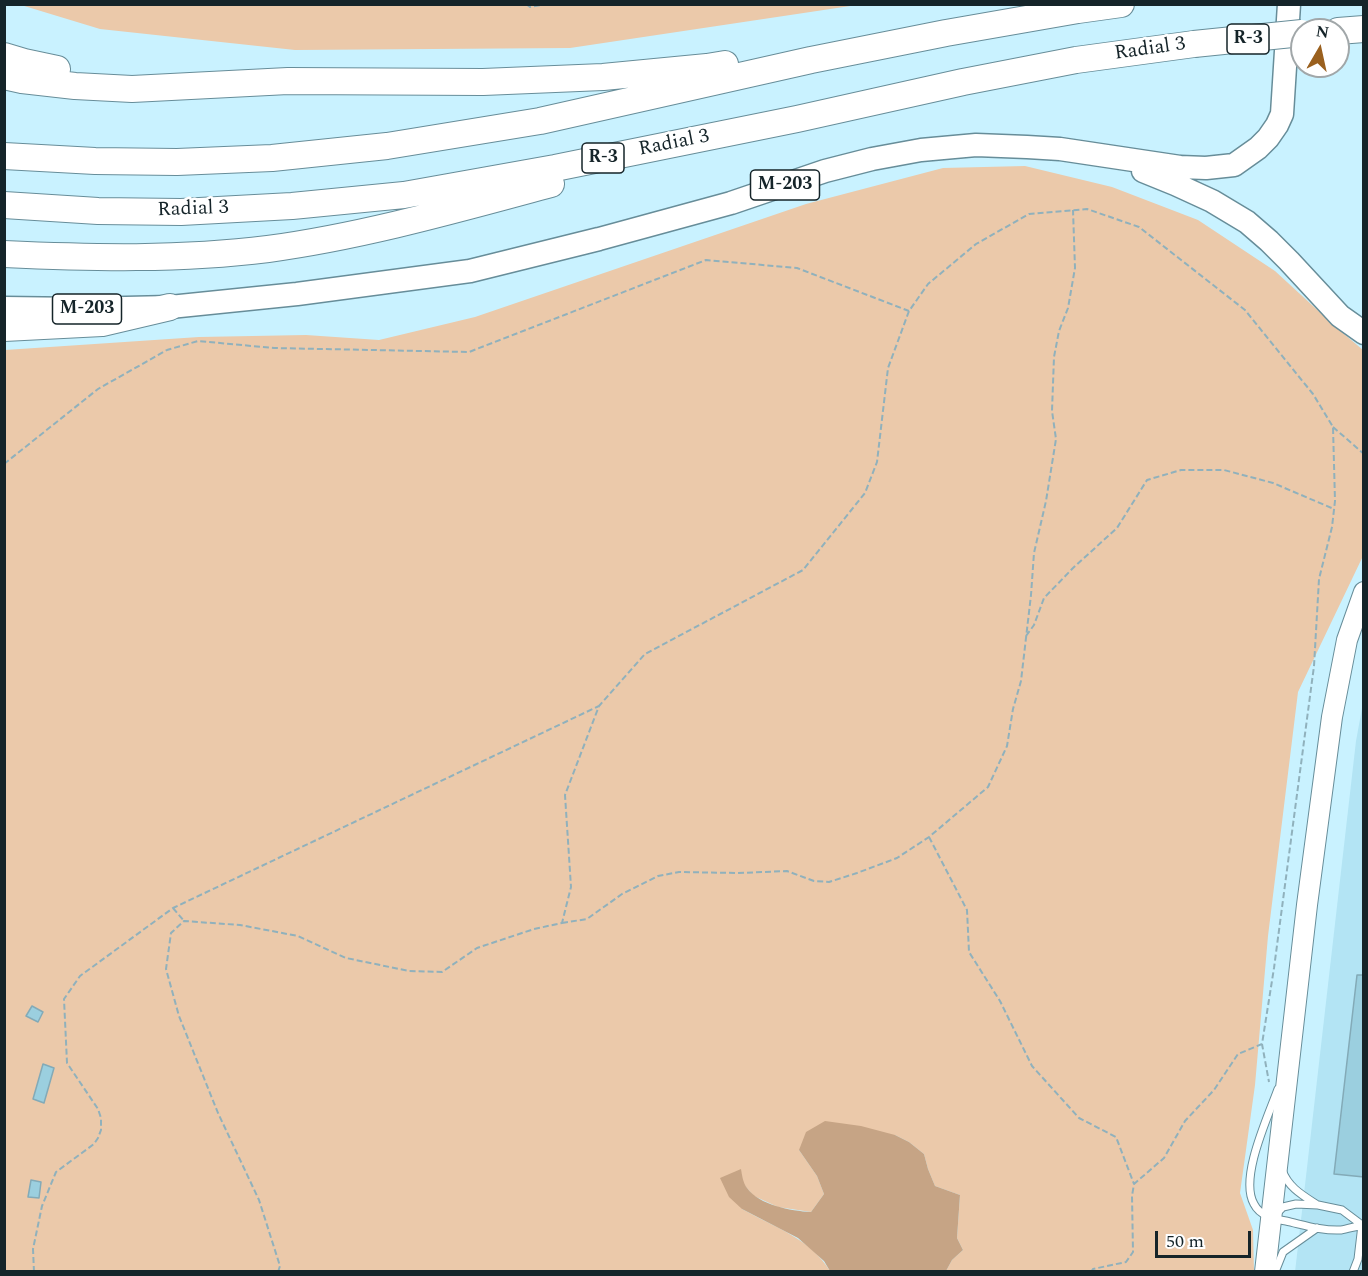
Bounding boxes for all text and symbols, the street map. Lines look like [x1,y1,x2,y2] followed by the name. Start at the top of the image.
[1290,18,1350,78] north arrow
[1314,19,1331,45] text: N
[1227,24,1269,54] road number: R-3
[1113,33,1187,67] street label: Radial 3
[637,125,711,163] street label: Radial 3
[582,143,624,173] road number: R-3
[750,170,820,200] road number: M-203
[157,197,229,223] street label: Radial 3
[52,294,122,324] road number: M-203
[1158,1219,1254,1257] scale bar
[1166,1228,1204,1255] text: 50 m

